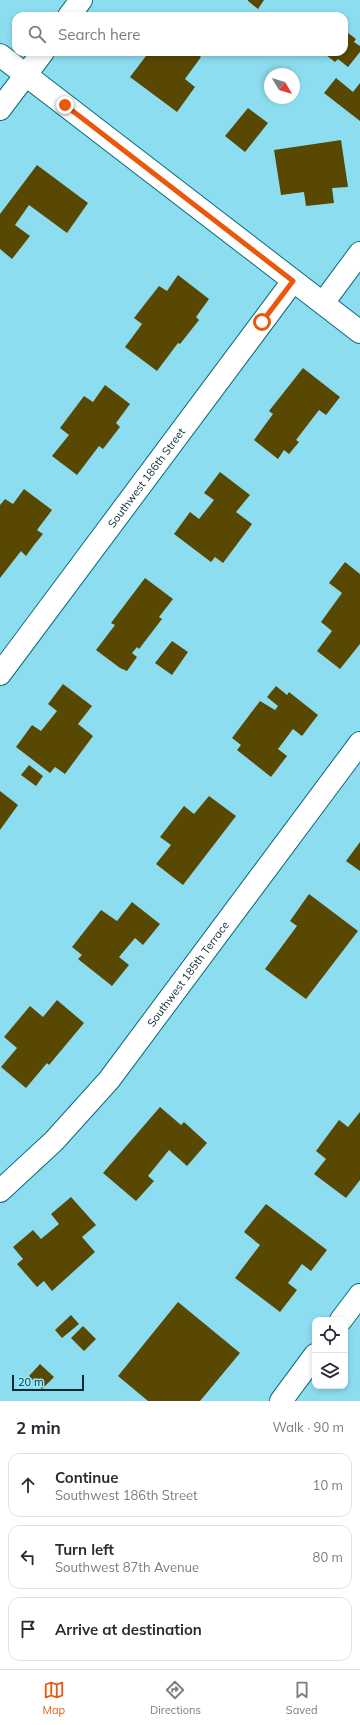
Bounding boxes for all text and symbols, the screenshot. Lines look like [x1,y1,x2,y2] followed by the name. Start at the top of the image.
[12,12,348,56] search box
[26,23,48,45] icon: search
[58,25,140,44] text: Search here
[264,68,300,104] north arrow
[56,96,74,114] route end
[253,313,271,331] route start
[105,425,188,530] street label: Southwest 186th Street
[144,918,232,1029] street label: Southwest 185th Terrace
[312,1317,348,1389] map controls
[312,1317,348,1353] button: locate
[312,1353,348,1389] button: layers
[12,1373,84,1392] scale bar
[18,1375,44,1389] text: 20 m
[16,1417,61,1438] text: 2 min
[273,1419,344,1435] text: Walk · 90 m
[55,1468,118,1487] text: Continue
[17,1474,39,1496] icon: ahead
[313,1477,343,1493] text: 10 m
[55,1487,198,1503] text: Southwest 186th Street
[55,1540,114,1559] text: Turn left
[17,1546,39,1568] icon: left
[313,1549,343,1565] text: 80 m
[55,1559,199,1575] text: Southwest 87th Avenue
[17,1618,39,1640] icon: arrive
[55,1620,202,1639] text: Arrive at destination
[42,1679,65,1717] tab: Map
[150,1679,201,1717] tab: Directions
[286,1679,318,1717] tab: Saved

